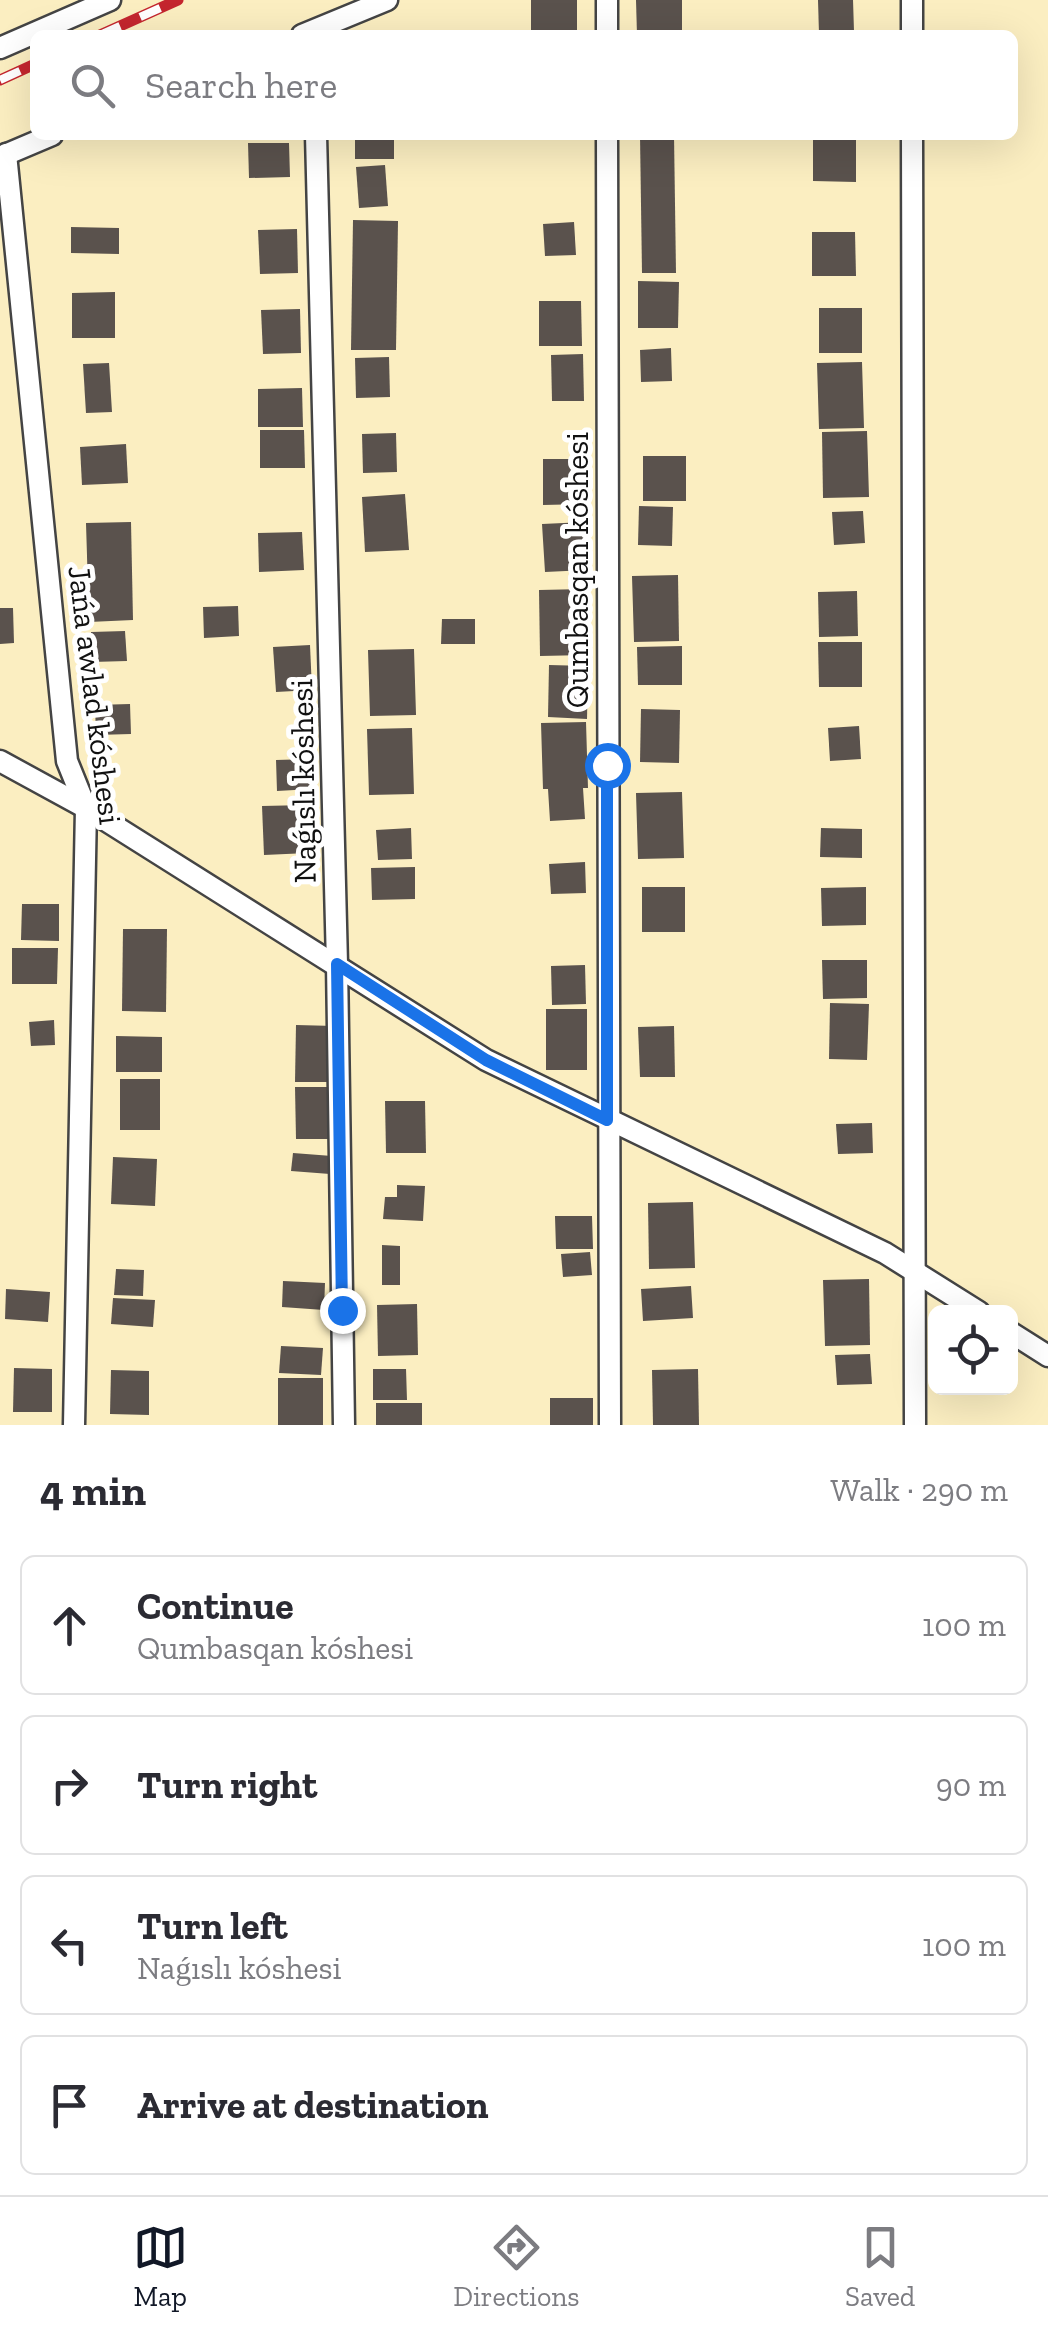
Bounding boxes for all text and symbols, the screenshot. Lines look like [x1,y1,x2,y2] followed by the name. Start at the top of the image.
[30,30,1018,140] search box
[65,58,120,113] icon: search
[145,62,337,108] text: Search here
[558,432,596,708] street label: Qumbasqan kóshesi
[60,563,130,827] street label: Jańa awlad kóshesi
[282,678,324,884] street label: Naǵıslı kóshesi
[585,743,631,789] route start
[320,1288,366,1334] route end
[928,1305,1018,1395] map controls
[928,1305,1018,1395] button: locate
[40,1465,146,1516] text: 4 min
[831,1471,1008,1509] text: Walk · 290 m
[137,1583,294,1629] text: Continue
[42,1598,97,1653] icon: ahead
[922,1606,1006,1644] text: 100 m
[137,1629,413,1667] text: Qumbasqan kóshesi
[42,1758,97,1813] icon: right
[137,1762,317,1808] text: Turn right
[936,1766,1006,1804] text: 90 m
[137,1903,288,1949] text: Turn left
[42,1918,97,1973] icon: left
[922,1926,1006,1964] text: 100 m
[137,1949,341,1987] text: Naǵıslı kóshesi
[42,2078,97,2133] icon: arrive
[137,2082,488,2128] text: Arrive at destination
[133,2220,188,2313] tab: Map
[453,2220,580,2313] tab: Directions
[845,2220,915,2313] tab: Saved

